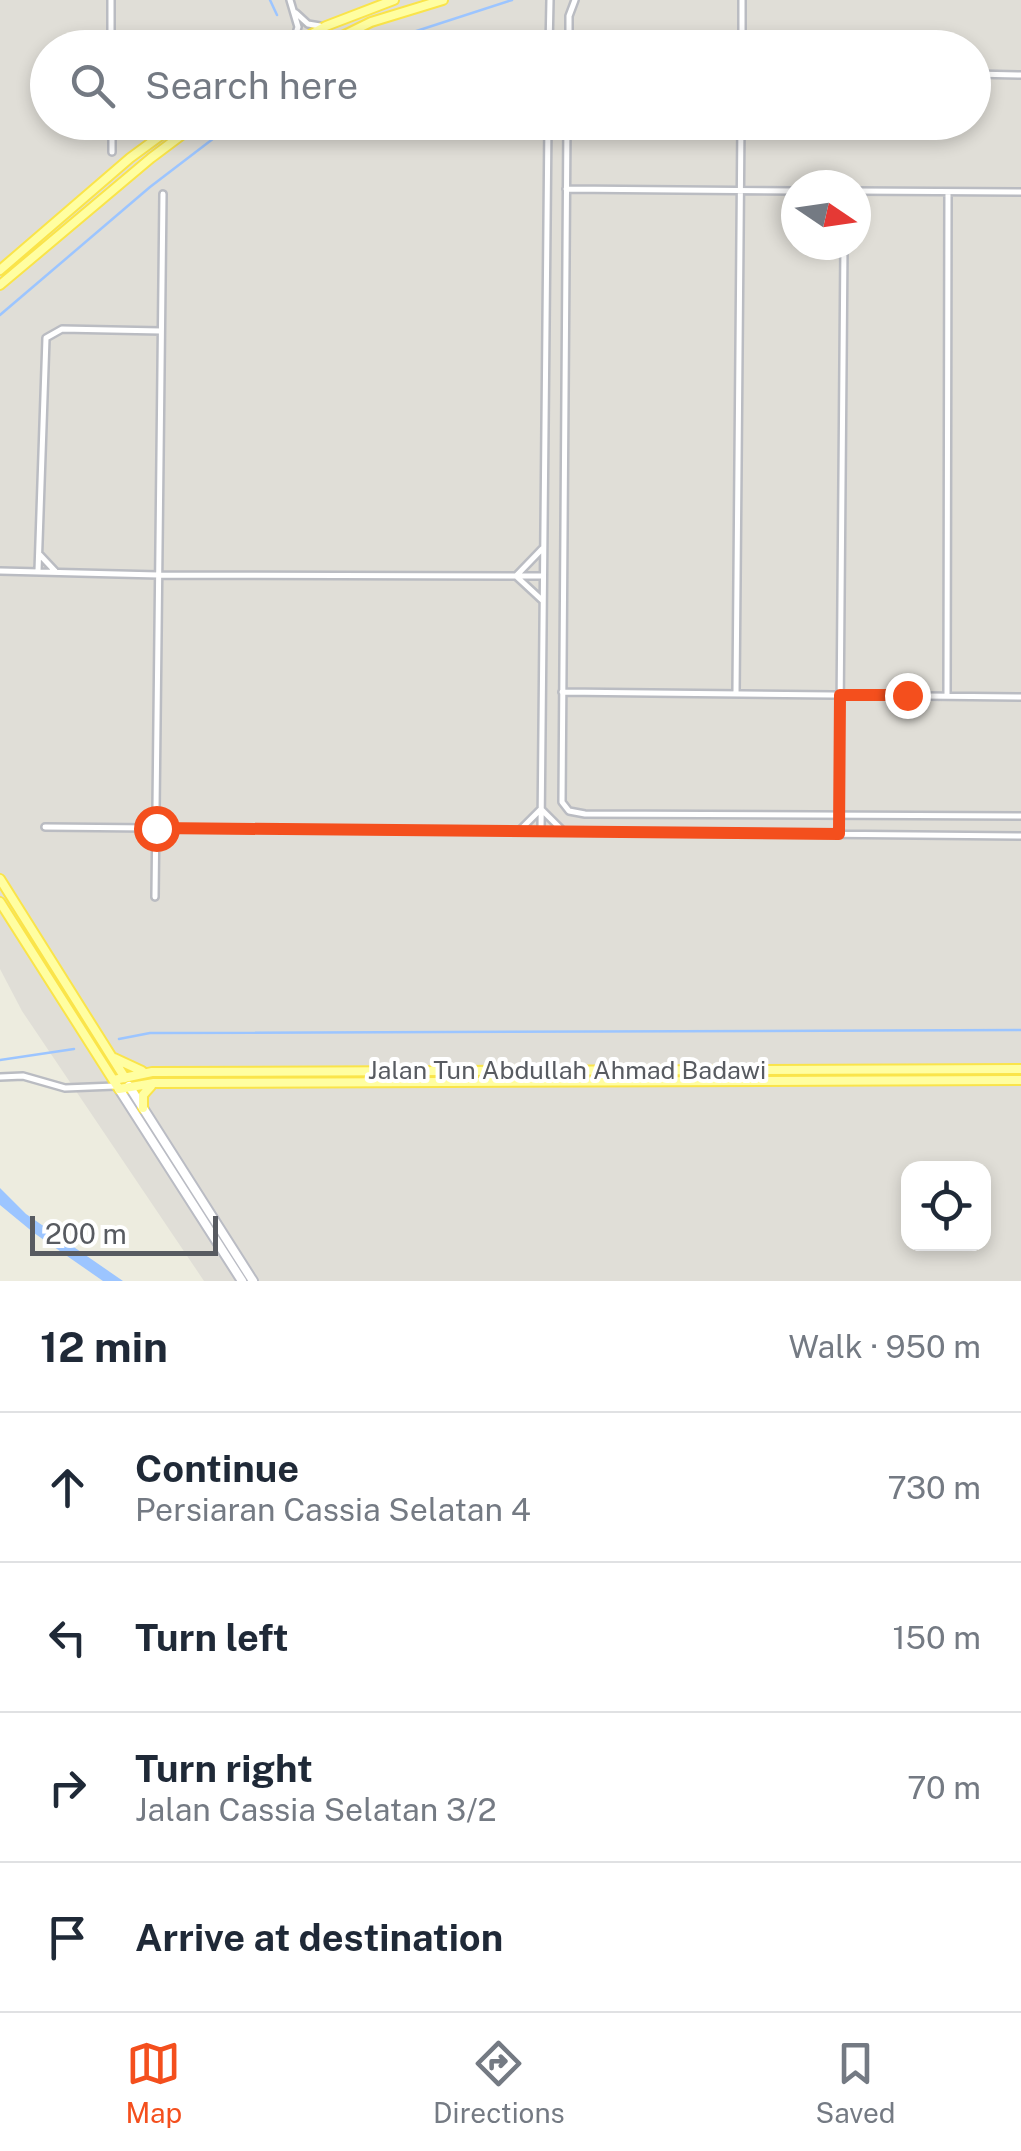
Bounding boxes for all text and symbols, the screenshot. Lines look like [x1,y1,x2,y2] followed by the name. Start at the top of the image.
[30,30,991,140] search box
[65,58,120,113] icon: search
[145,63,358,108] text: Search here
[781,170,871,260] north arrow
[885,673,931,719] route end
[134,806,180,852] route start
[368,1055,766,1085] street label: Jalan Tun Abdullah Ahmad Badawi
[901,1161,991,1251] map controls
[901,1161,991,1251] button: locate
[30,1211,218,1256] scale bar
[45,1217,127,1250] text: 200 m
[40,1322,168,1371] text: 12 min
[788,1328,981,1365] text: Walk · 950 m
[135,1446,299,1491] text: Continue
[40,1460,95,1515] icon: ahead
[887,1469,981,1506] text: 730 m
[135,1491,531,1528] text: Persiaran Cassia Selatan 4
[40,1610,95,1665] icon: left
[135,1615,289,1660] text: Turn left
[892,1619,981,1656] text: 150 m
[135,1746,313,1791] text: Turn right
[40,1760,95,1815] icon: right
[907,1769,981,1806] text: 70 m
[135,1791,497,1828] text: Jalan Cassia Selatan 3/2
[40,1910,95,1965] icon: arrive
[135,1915,503,1960] text: Arrive at destination
[125,2036,182,2129] tab: Map
[433,2036,565,2129] tab: Directions
[815,2036,896,2129] tab: Saved

